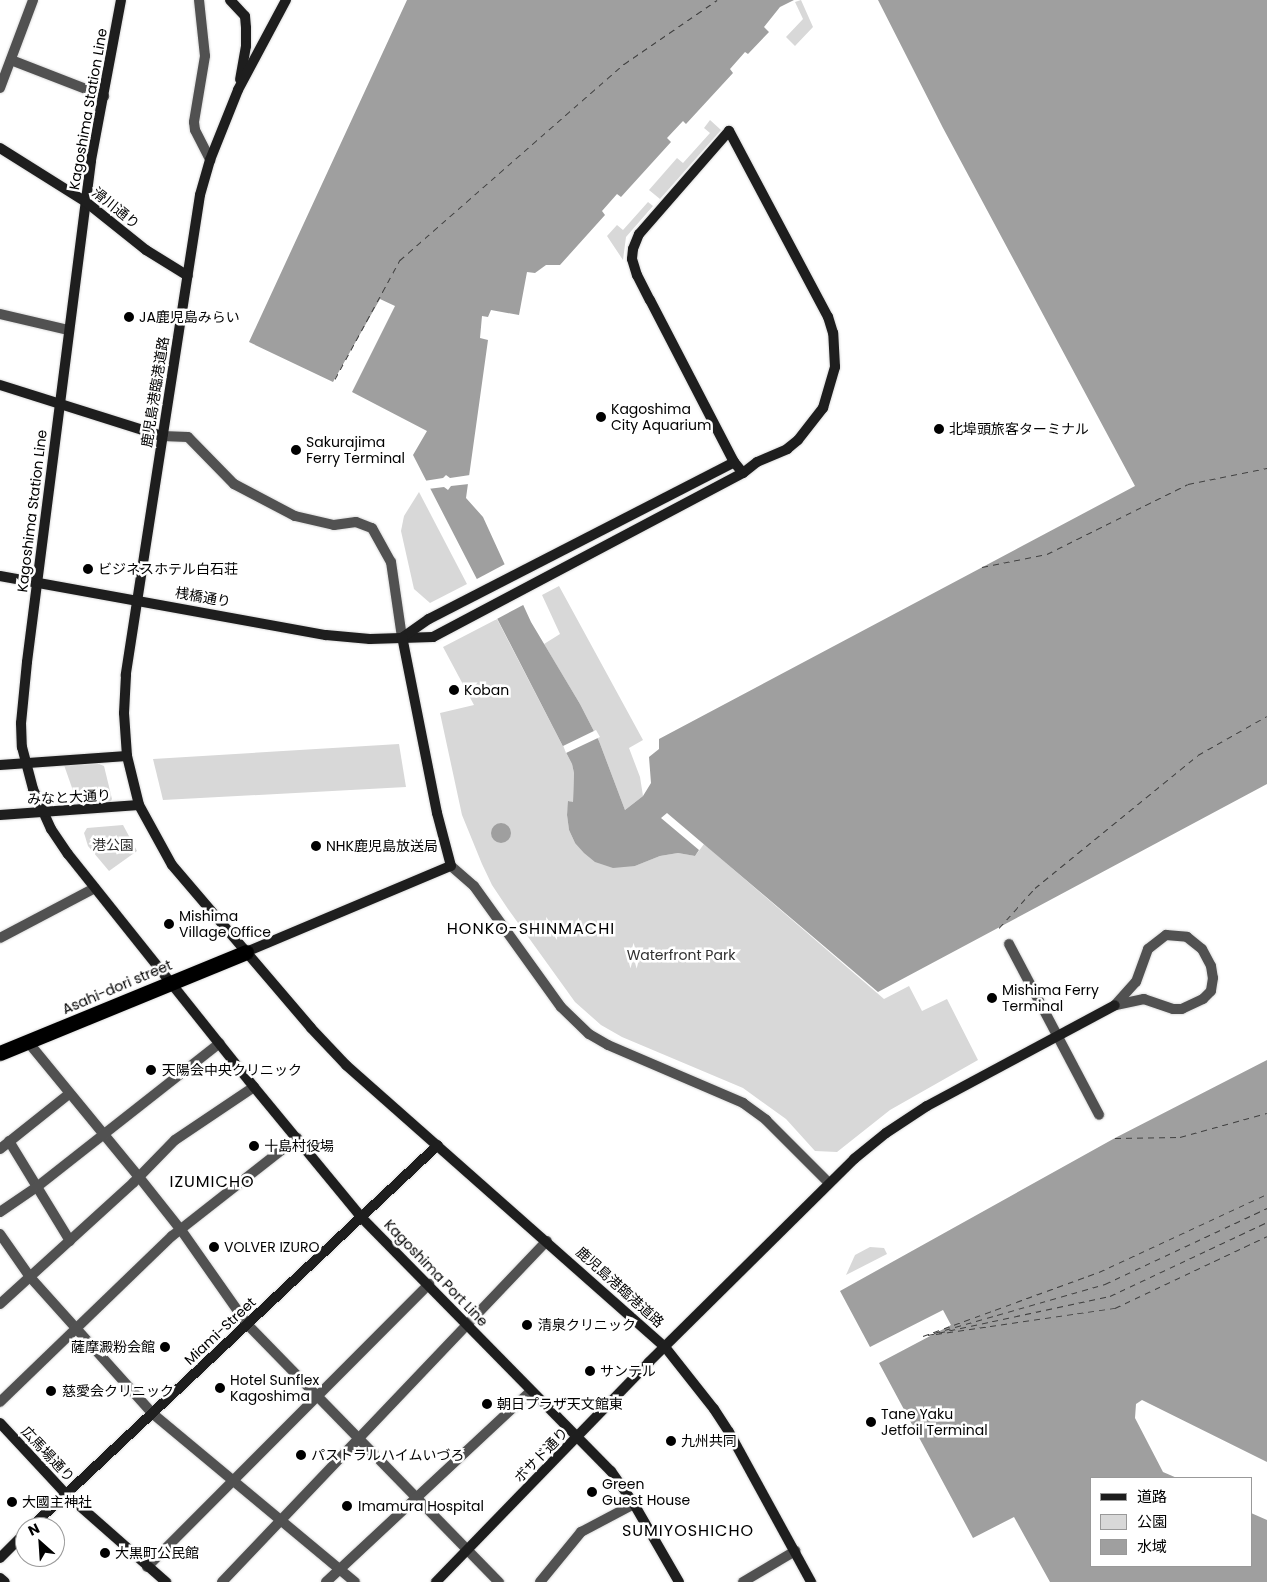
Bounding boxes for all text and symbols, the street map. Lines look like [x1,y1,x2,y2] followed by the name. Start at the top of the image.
[66,27,110,191] street label: Kagoshima Station Line
[89,184,143,232] street label: 滑川通り
[139,309,240,325] place label: JA鹿児島みらい
[123,311,135,323] marker: JA鹿児島みらい
[138,335,172,449] street label: 鹿児島港臨港道路
[611,401,711,434] place label: Kagoshima City Aquarium
[595,411,607,423] marker: Kagoshima City Aquarium
[949,421,1089,437] place label: 北埠頭旅客ターミナル
[933,423,945,435] marker: 北埠頭旅客ターミナル
[14,429,50,593] street label: Kagoshima Station Line
[306,434,405,467] place label: Sakurajima Ferry Terminal
[290,444,302,456] marker: Sakurajima Ferry Terminal
[98,561,238,577] place label: ビジネスホテル白石荘
[82,563,94,575] marker: ビジネスホテル白石荘
[174,584,232,610] street label: 桟橋通り
[464,682,509,698] place label: Koban
[448,684,460,696] marker: Koban
[27,786,111,808] street label: みなと大通り
[92,837,134,853] park label: 港公園
[326,838,438,854] place label: NHK鹿児島放送局
[310,840,322,852] marker: NHK鹿児島放送局
[179,908,271,940] place label: Mishima Village Office
[163,918,175,930] marker: Mishima Village Office
[445,919,617,939] district label: HONKO-SHINMACHI
[627,947,735,963] park label: Waterfront Park
[60,956,174,1018] street label: Asahi-dori street
[1002,982,1099,1014] place label: Mishima Ferry Terminal
[986,992,998,1004] marker: Mishima Ferry Terminal
[162,1062,302,1078] place label: 天陽会中央クリニック
[144,1063,158,1077] marker: 天陽会中央クリニック
[264,1138,334,1154] place label: 十島村役場
[248,1140,260,1152] marker: 十島村役場
[168,1172,256,1192] district label: IZUMICHO
[381,1216,491,1330] street label: Kagoshima Port Line
[224,1239,319,1255] place label: VOLVER IZURO
[208,1241,220,1253] marker: VOLVER IZURO
[573,1243,667,1331] street label: 鹿児島港臨港道路
[181,1294,259,1368] street label: Miami-Street
[538,1317,636,1333] place label: 清泉クリニック
[520,1318,534,1332] marker: 清泉クリニック
[71,1339,155,1355] place label: 薩摩澱粉会館
[159,1341,171,1353] marker: 薩摩澱粉会館
[600,1363,656,1379] place label: サンテル
[584,1365,596,1377] marker: サンテル
[230,1372,319,1404] place label: Hotel Sunflex Kagoshima
[214,1382,226,1394] marker: Hotel Sunflex Kagoshima
[62,1383,174,1399] place label: 慈愛会クリニック
[44,1384,58,1398] marker: 慈愛会クリニック
[497,1396,623,1412] place label: 朝日プラザ天文館東
[481,1398,493,1410] marker: 朝日プラザ天文館東
[881,1406,988,1438] place label: Tane Yaku Jetfoil Terminal
[865,1416,877,1428] marker: Tane Yaku Jetfoil Terminal
[18,1423,78,1485] street label: 広馬場通り
[511,1424,571,1486] street label: ボサド通り
[681,1433,737,1449] place label: 九州共同
[665,1435,677,1447] marker: 九州共同
[311,1447,465,1463] place label: パストラルハイムいづろ
[295,1449,307,1461] marker: パストラルハイムいづろ
[602,1476,690,1508] place label: Green Guest House
[1090,1477,1252,1567] legend
[586,1486,598,1498] marker: Green Guest House
[1137,1486,1167,1507] text: 道路
[22,1494,92,1510] place label: 大國主神社
[6,1496,18,1508] marker: 大國主神社
[358,1498,484,1514] place label: Imamura Hospital
[340,1499,354,1513] marker: Imamura Hospital
[1137,1511,1167,1532] text: 公園
[15,1517,65,1567] north arrow
[25,1518,43,1541] text: N
[620,1521,756,1541] district label: SUMIYOSHICHO
[1137,1536,1167,1557] text: 水域
[115,1545,199,1561] place label: 大黒町公民館
[99,1547,111,1559] marker: 大黒町公民館

